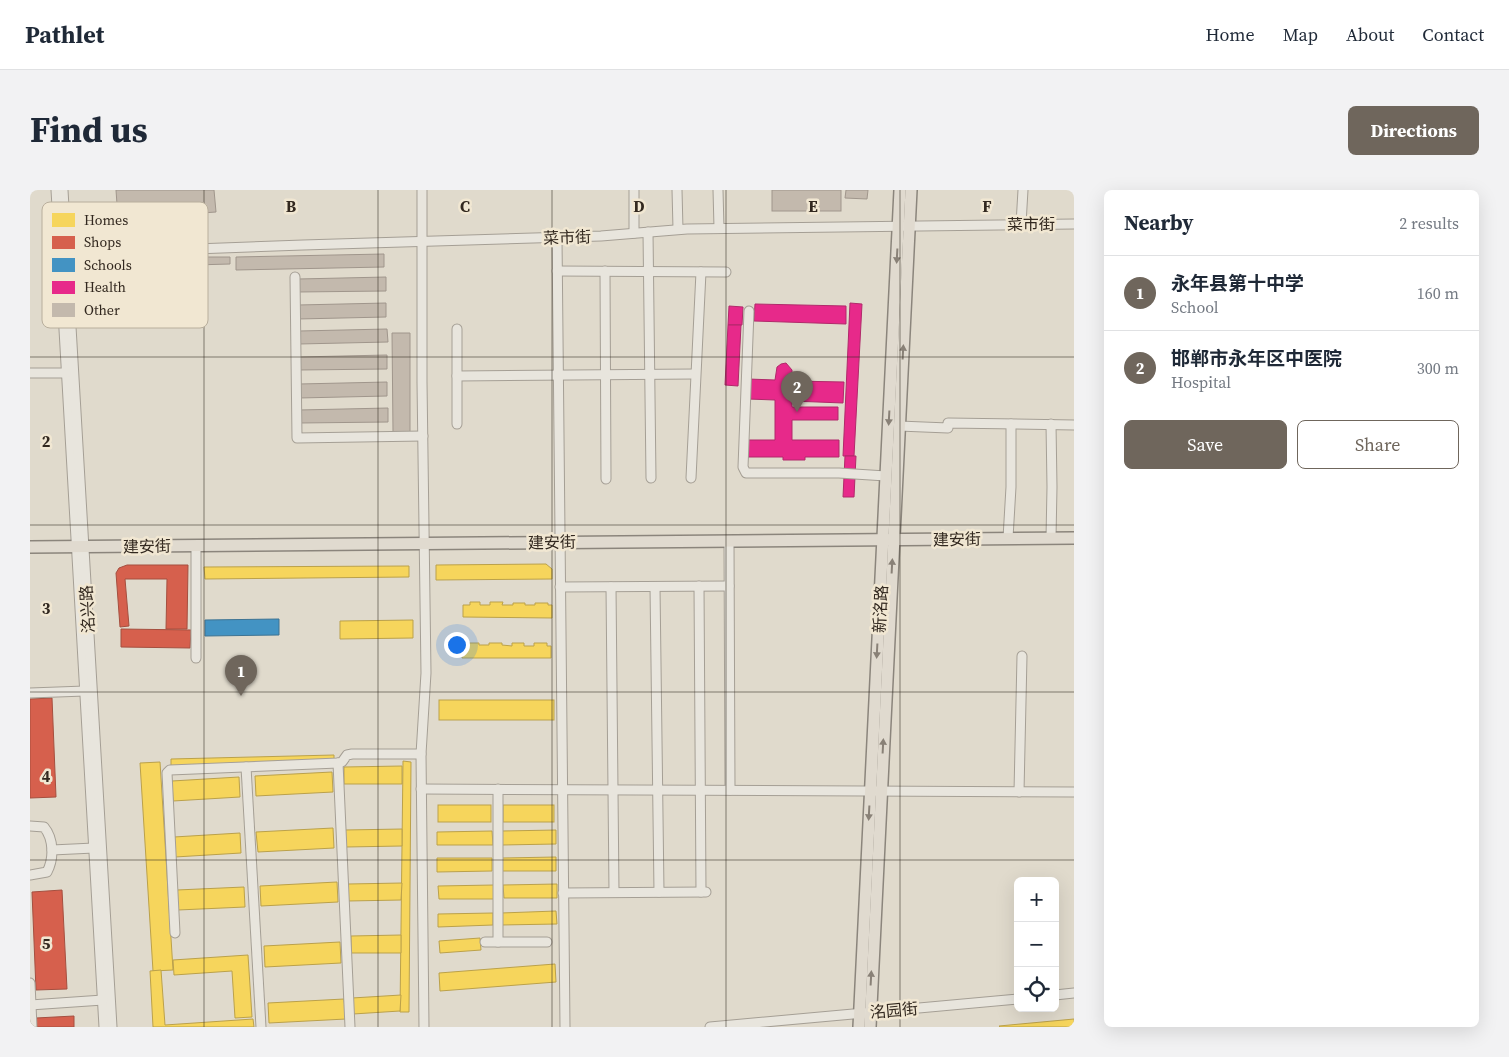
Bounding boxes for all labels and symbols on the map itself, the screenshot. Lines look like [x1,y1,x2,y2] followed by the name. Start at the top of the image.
[286,195,297,217] text: B
[460,195,470,217] text: C
[633,195,645,217] text: D
[808,195,818,217] text: E
[982,195,992,217] text: F
[42,202,208,328] legend
[84,210,128,230] text: Homes
[1007,213,1055,235] street label: 菜市街
[543,225,591,249] street label: 菜市街
[84,232,121,252] text: Shops
[893,248,901,264] one-way arrow
[84,255,132,275] text: Schools
[84,277,126,297] text: Health
[84,300,120,320] text: Other
[899,343,907,359] one-way arrow
[781,371,813,412] pin: 2
[885,411,893,427] one-way arrow
[42,430,51,452] text: 2
[933,528,981,550] street label: 建安街
[528,531,576,553] street label: 建安街
[123,535,171,557] street label: 建安街
[889,558,897,574] one-way arrow
[75,584,99,634] street label: 洺兴路
[868,584,892,634] street label: 新洺路
[42,597,51,619] text: 3
[444,632,470,658] your location
[873,643,881,659] one-way arrow
[225,655,257,696] pin: 1
[880,738,888,754] one-way arrow
[42,765,51,787] text: 4
[865,805,873,821] one-way arrow
[42,932,51,954] text: 5
[868,970,876,986] one-way arrow
[869,997,919,1023] street label: 洺园街

